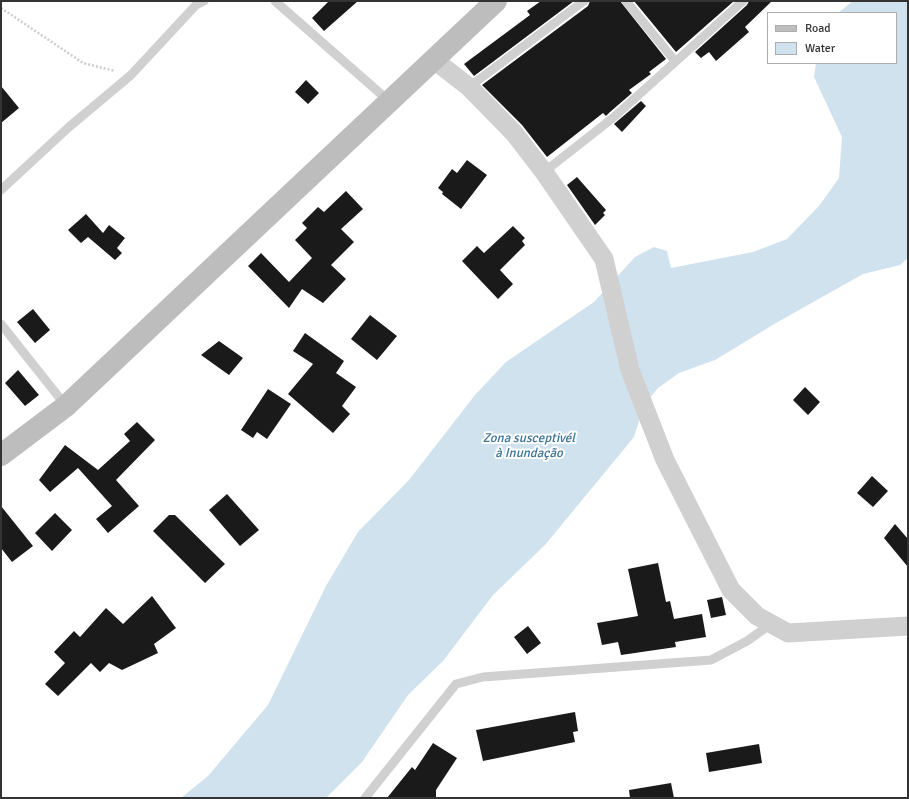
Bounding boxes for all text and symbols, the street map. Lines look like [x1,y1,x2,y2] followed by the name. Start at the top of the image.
[767,12,897,64] legend
[805,21,831,36] text: Road
[805,41,835,56] text: Water
[483,431,575,462] water label: Zona susceptivél à Inundação

